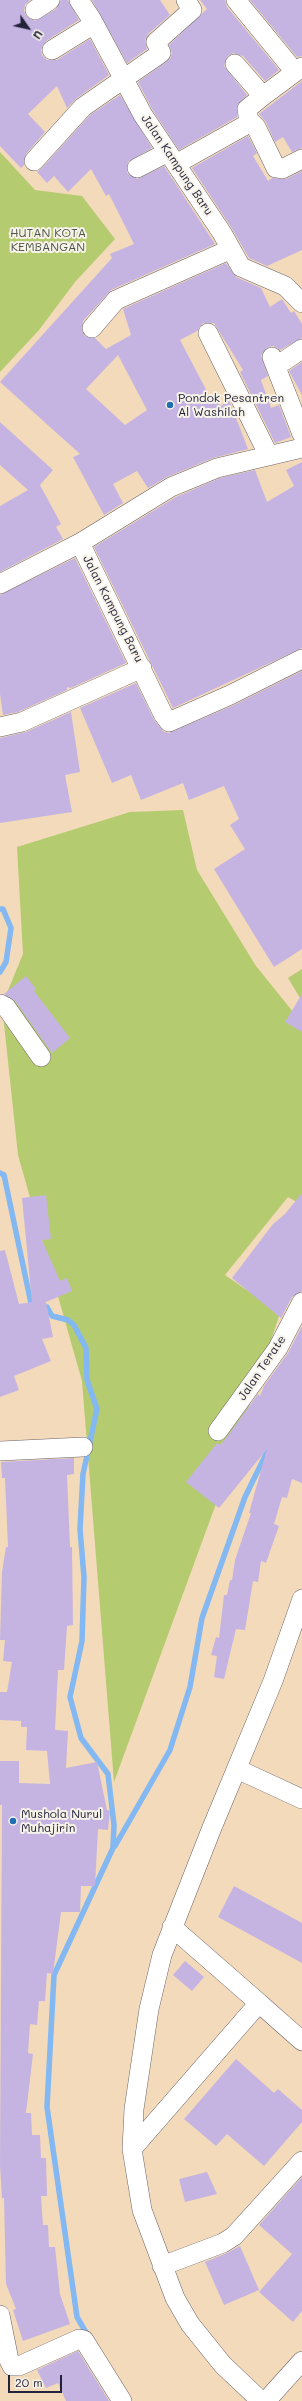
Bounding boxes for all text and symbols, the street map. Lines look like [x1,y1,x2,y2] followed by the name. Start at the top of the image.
[8,8,48,48] north arrow
[30,28,47,42] text: U
[138,112,216,218] street label: Jalan Kampung Baru
[10,226,86,254] park label: HUTAN KOTA KEMBANGAN
[178,391,284,419] place label: Pondok Pesantren Al Washilah
[165,400,175,410] marker: Pondok Pesantren Al Washilah
[80,553,146,665] street label: Jalan Kampung Baru
[235,1333,289,1403] street label: Jalan Terate
[21,1807,102,1835] place label: Mushola Nurul Muhajirin
[8,1816,18,1826] marker: Mushola Nurul Muhajirin
[10,2367,64,2393] scale bar
[15,2374,43,2390] text: 20 m

